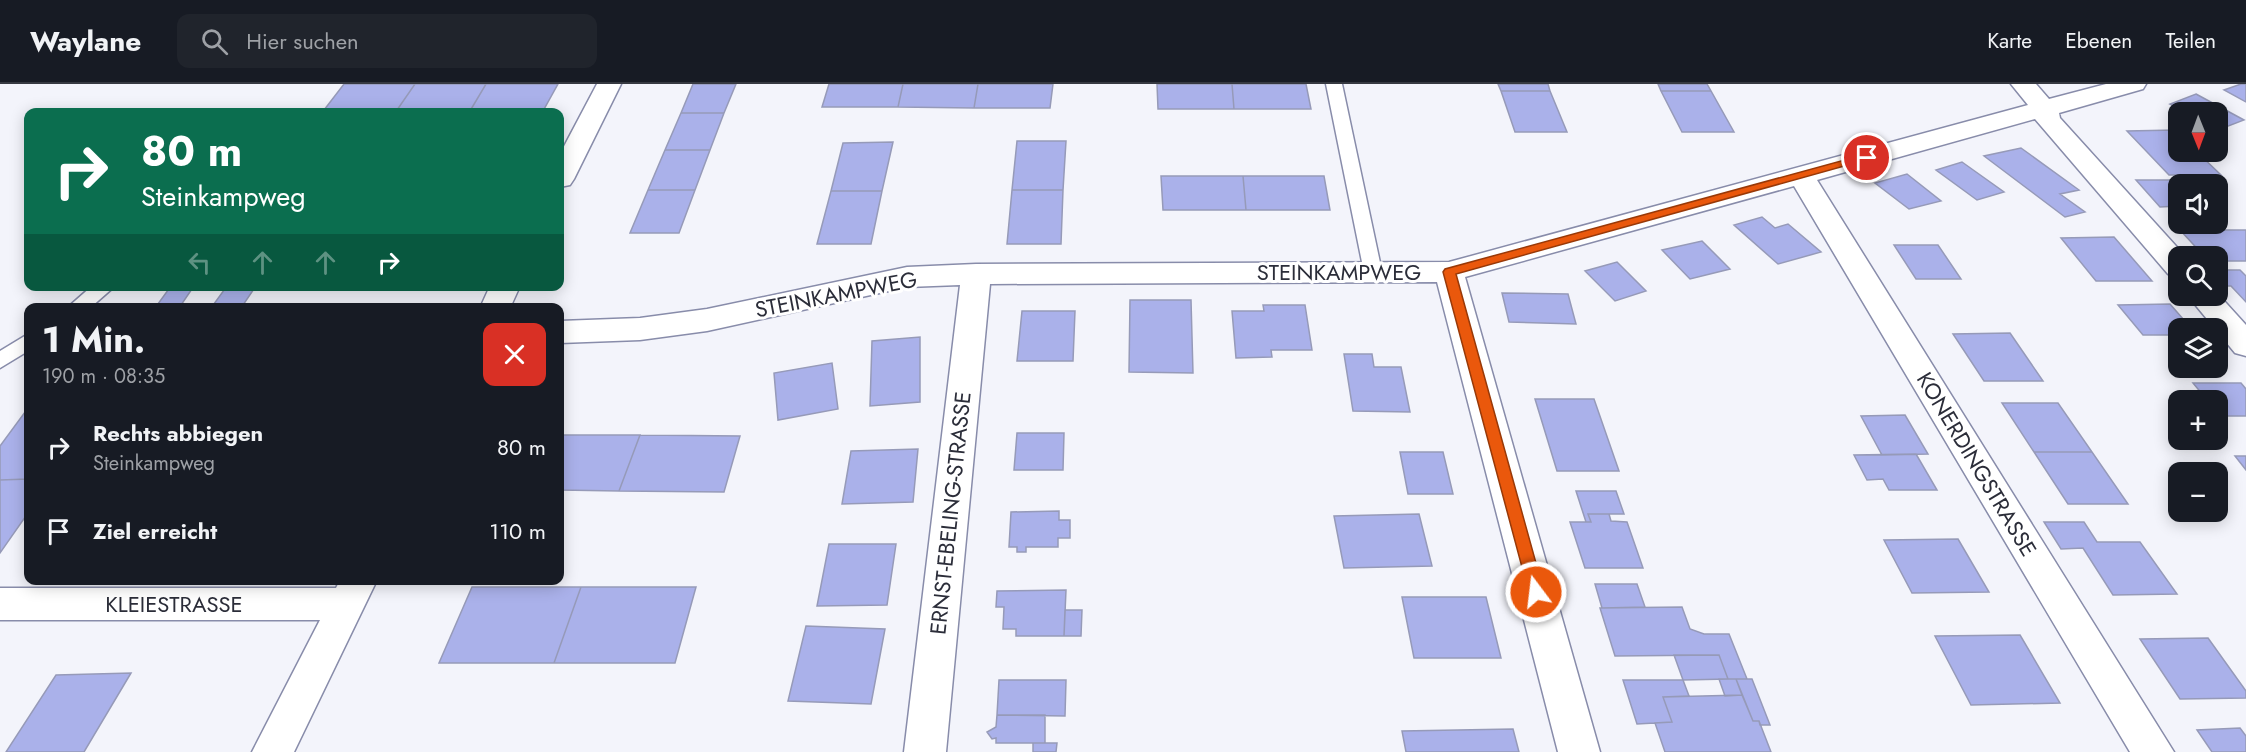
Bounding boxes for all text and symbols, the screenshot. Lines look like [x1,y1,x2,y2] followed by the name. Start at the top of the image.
[177,14,597,68] search box
[30,21,141,62] text: Waylane
[198,25,231,58] icon: search
[246,25,359,57] text: Hier suchen
[1987,26,2032,56] text: Karte
[2065,26,2132,56] text: Ebenen
[2165,26,2216,56] text: Teilen
[2168,102,2228,162] north arrow
[2168,102,2228,522] map controls
[141,121,242,182] text: 80 m
[42,132,120,210] icon: right
[1841,132,1892,183] pin
[1850,141,1883,174] icon: arrive
[2168,174,2228,234] button: sound
[141,177,306,216] text: Steinkampweg
[183,246,216,279] icon: left
[246,246,279,279] icon: ahead
[309,246,342,279] icon: ahead
[372,246,405,279] icon: right
[2168,246,2228,306] button: search
[1257,256,1421,288] street label: STEINKAMPWEG
[752,263,920,325] street label: STEINKAMPWEG
[42,313,145,365] text: 1 Min.
[2168,318,2228,378] button: layers
[483,323,546,386] button: close
[42,362,165,391] text: 190 m · 08:35
[1909,366,2045,562] street label: KONERDINGSTRASSE
[921,390,979,636] street label: ERNST-EBELING-STRASSE
[2168,390,2228,450] button: +
[93,417,263,449] text: Rechts abbiegen
[42,431,75,464] icon: right
[497,431,546,463] text: 80 m
[93,449,215,478] text: Steinkampweg
[2168,462,2228,522] button: −
[42,515,75,548] icon: arrive
[93,515,217,547] text: Ziel erreicht
[489,515,546,547] text: 110 m
[1504,560,1568,624] position arrow
[105,588,243,620] street label: KLEIESTRASSE

